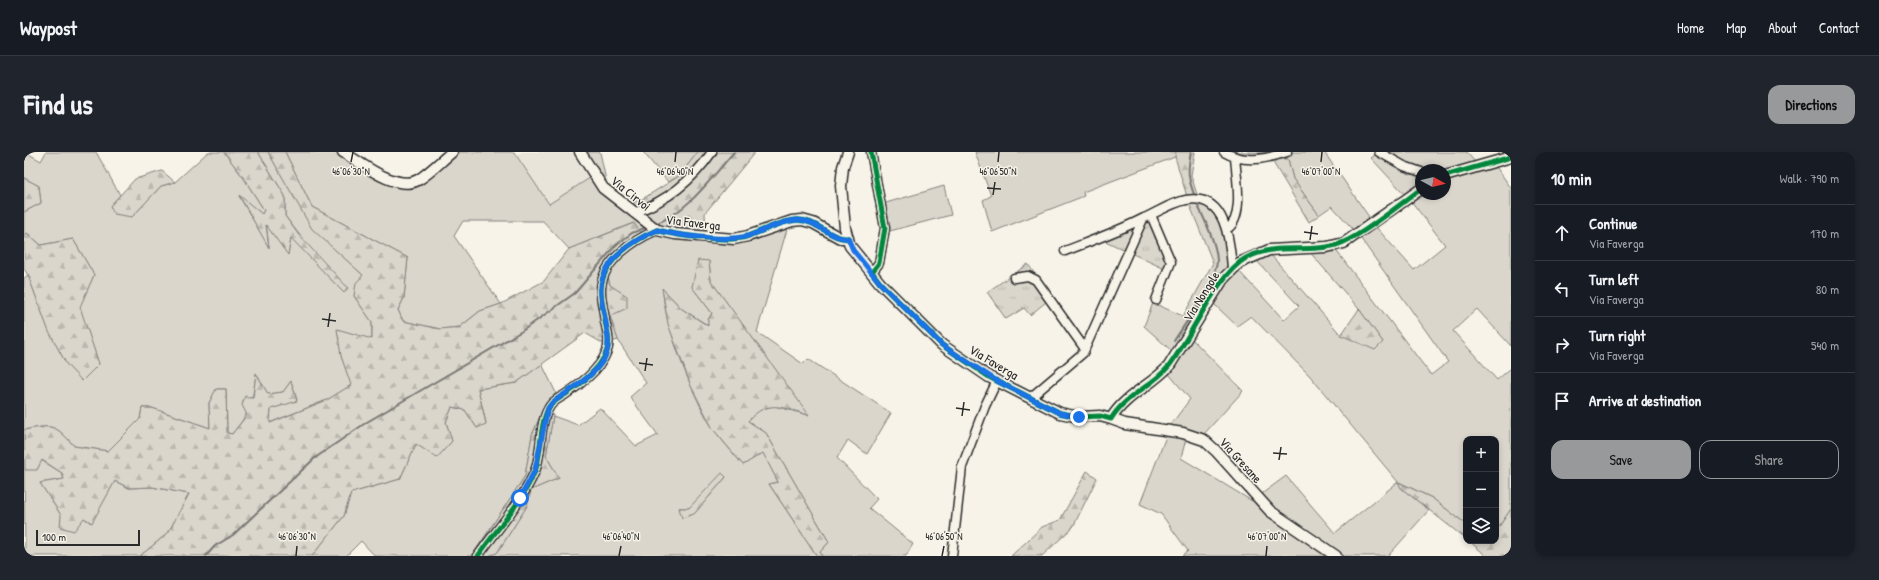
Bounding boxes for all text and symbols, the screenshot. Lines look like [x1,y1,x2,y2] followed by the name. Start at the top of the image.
[20,15,77,41] text: Waypost
[1677,18,1704,37] text: Home
[1726,18,1746,37] text: Map
[1768,18,1797,37] text: About
[1819,18,1859,37] text: Contact
[24,85,93,123] text: Find us
[1768,85,1855,124] button: Directions
[1415,164,1451,200] north arrow
[332,165,370,178] text: 46°06'30"N
[657,165,693,178] text: 46°06'40"N
[979,165,1017,178] text: 46°06'50"N
[1302,165,1340,178] text: 46°07'00"N
[1551,167,1592,190] text: 10 min
[1780,169,1839,187] text: Walk · 790 m
[607,171,655,215] street label: Via Cirvoi
[665,210,721,234] street label: Via Faverga
[1589,213,1637,234] text: Continue
[1551,222,1573,244] icon: ahead
[1810,224,1839,242] text: 170 m
[1589,234,1644,252] text: Via Faverga
[1179,267,1223,325] street label: Via Nongole
[1589,269,1639,290] text: Turn left
[1551,278,1573,300] icon: left
[1816,280,1839,298] text: 80 m
[1589,290,1644,308] text: Via Faverga
[1589,325,1645,346] text: Turn right
[1551,334,1573,356] icon: right
[1811,336,1839,354] text: 540 m
[966,340,1022,384] street label: Via Faverga
[1589,346,1644,364] text: Via Faverga
[1551,390,1573,412] icon: arrive
[1589,390,1701,411] text: Arrive at destination
[1070,408,1088,426] route end
[1216,433,1266,487] street label: Via Gresane
[1463,436,1499,544] map controls
[1463,436,1499,472] button: +
[1551,440,1691,479] button: Save
[1699,440,1839,479] button: Share
[1463,472,1499,508] button: −
[511,489,529,507] route start
[1463,508,1499,544] button: layers
[36,528,140,547] scale bar
[42,530,66,544] text: 100 m
[278,530,316,543] text: 46°06'30"N
[603,530,639,543] text: 46°06'40"N
[925,530,963,543] text: 46°06'50"N
[1248,530,1286,543] text: 46°07'00"N

